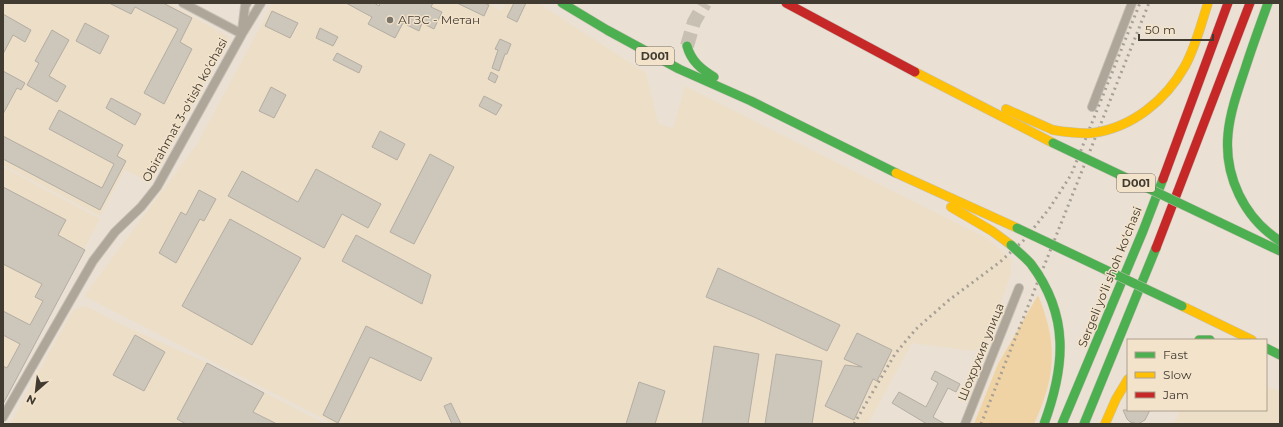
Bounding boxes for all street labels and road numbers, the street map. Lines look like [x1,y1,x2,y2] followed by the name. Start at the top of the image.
[139,35,231,185] street label: Obirahmat 3-o'tish ko'chasi
[636,47,674,65] road number: D001
[1117,174,1155,192] road number: D001
[1074,204,1145,349] street label: Sergeli yo‘li shoh ko‘chasi
[954,301,1007,403] street label: Шохрухия улица

